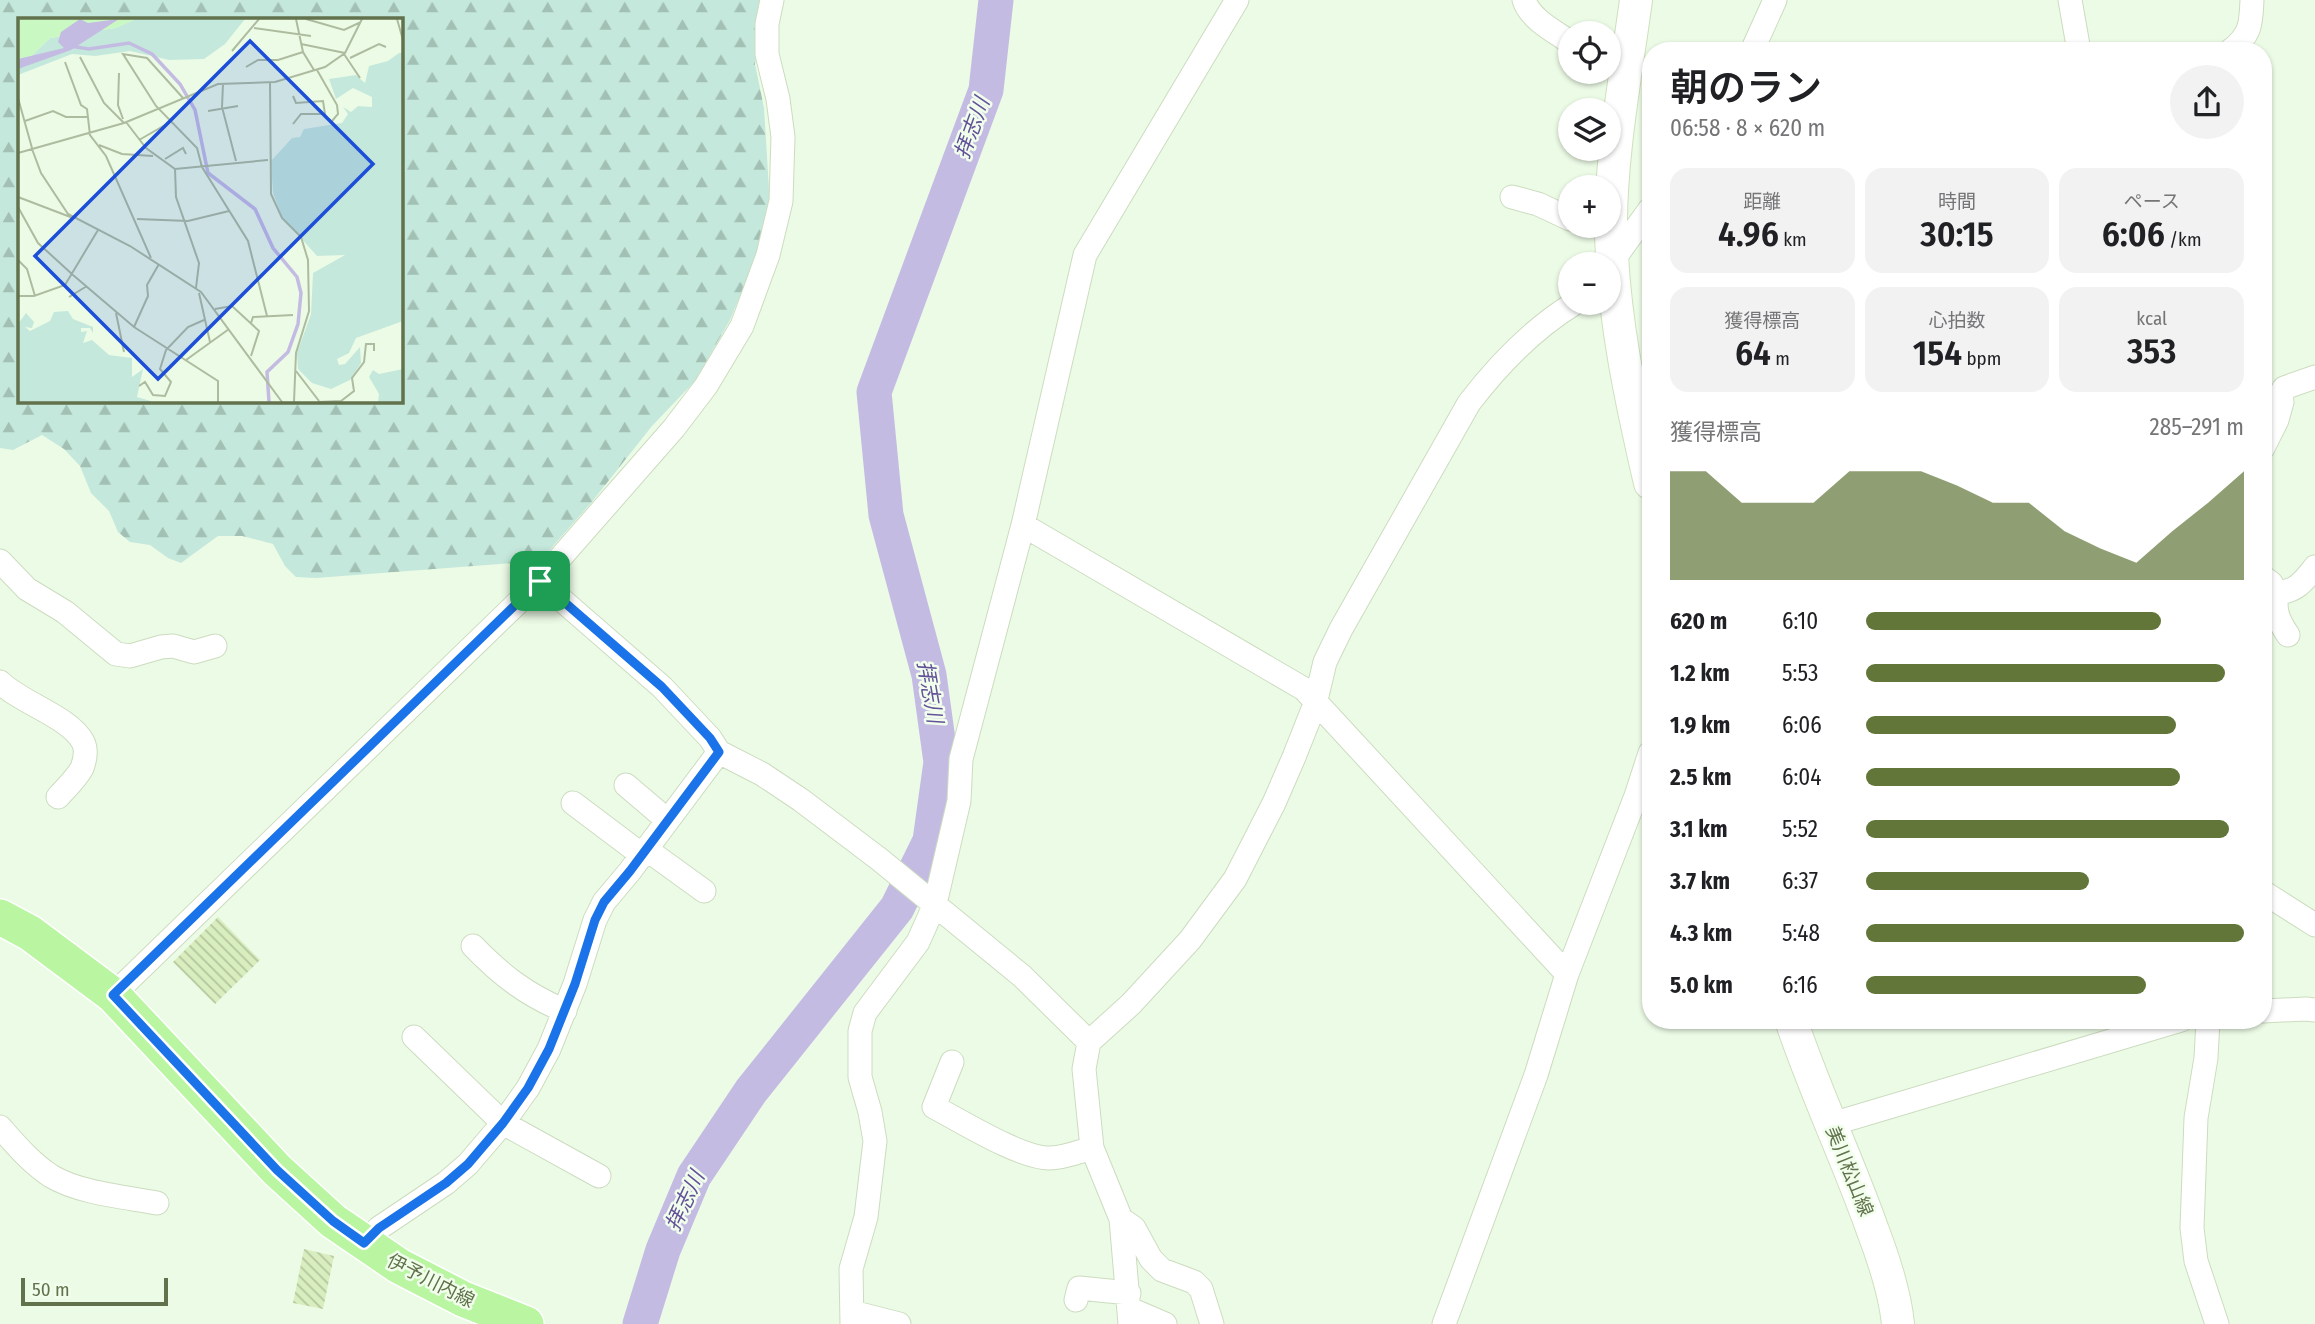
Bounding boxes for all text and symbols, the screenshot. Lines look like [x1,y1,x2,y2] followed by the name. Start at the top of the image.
[18,18,402,402] inset map
[1558,21,1621,315] map controls
[1558,21,1621,84] button: locate
[1670,65,1822,111] text: 朝のラン
[2170,65,2244,139] button: share
[949,92,996,162] water label: 拝志川
[1558,98,1621,161] button: layers
[1670,114,1825,142] text: 06:58 · 8 × 620 m
[1558,175,1621,238] button: +
[1743,190,1781,213] text: 距離
[1938,190,1976,213] text: 時間
[2124,190,2180,213] text: ペース
[1718,213,1779,255] text: 4.96
[1920,213,1994,255] text: 30:15
[2102,213,2165,255] text: 6:06
[1779,228,1807,251] text: km
[2165,228,2202,251] text: /km
[1558,252,1621,315] button: −
[2136,307,2167,330] text: kcal
[1724,309,1800,332] text: 獲得標高
[1928,309,1986,332] text: 心拍数
[2127,330,2176,372] text: 353
[1735,332,1771,374] text: 64
[1913,332,1962,374] text: 154
[1771,347,1790,370] text: m
[1962,347,2001,370] text: bpm
[2149,413,2244,441] text: 285–291 m
[1670,418,1762,446] text: 獲得標高
[510,551,570,611] pin
[521,562,559,600] icon: arrive
[1670,607,1727,635] text: 620 m
[1782,607,1818,635] text: 6:10
[912,659,949,727] water label: 拝志川
[1670,659,1730,687] text: 1.2 km
[1782,659,1818,687] text: 5:53
[1670,711,1730,739] text: 1.9 km
[1782,711,1822,739] text: 6:06
[1670,763,1731,791] text: 2.5 km
[1782,763,1821,791] text: 6:04
[1670,815,1728,843] text: 3.1 km
[1782,815,1818,843] text: 5:52
[1670,867,1730,895] text: 3.7 km
[1782,867,1818,895] text: 6:37
[1670,919,1732,947] text: 4.3 km
[1782,919,1820,947] text: 5:48
[1670,971,1733,999] text: 5.0 km
[1782,971,1818,999] text: 6:16
[1821,1123,1878,1220] street label: 美川松山線
[660,1165,711,1235] water label: 拝志川
[383,1249,478,1312] street label: 伊予川内線
[21,1275,168,1307] scale bar
[32,1278,70,1301] text: 50 m

